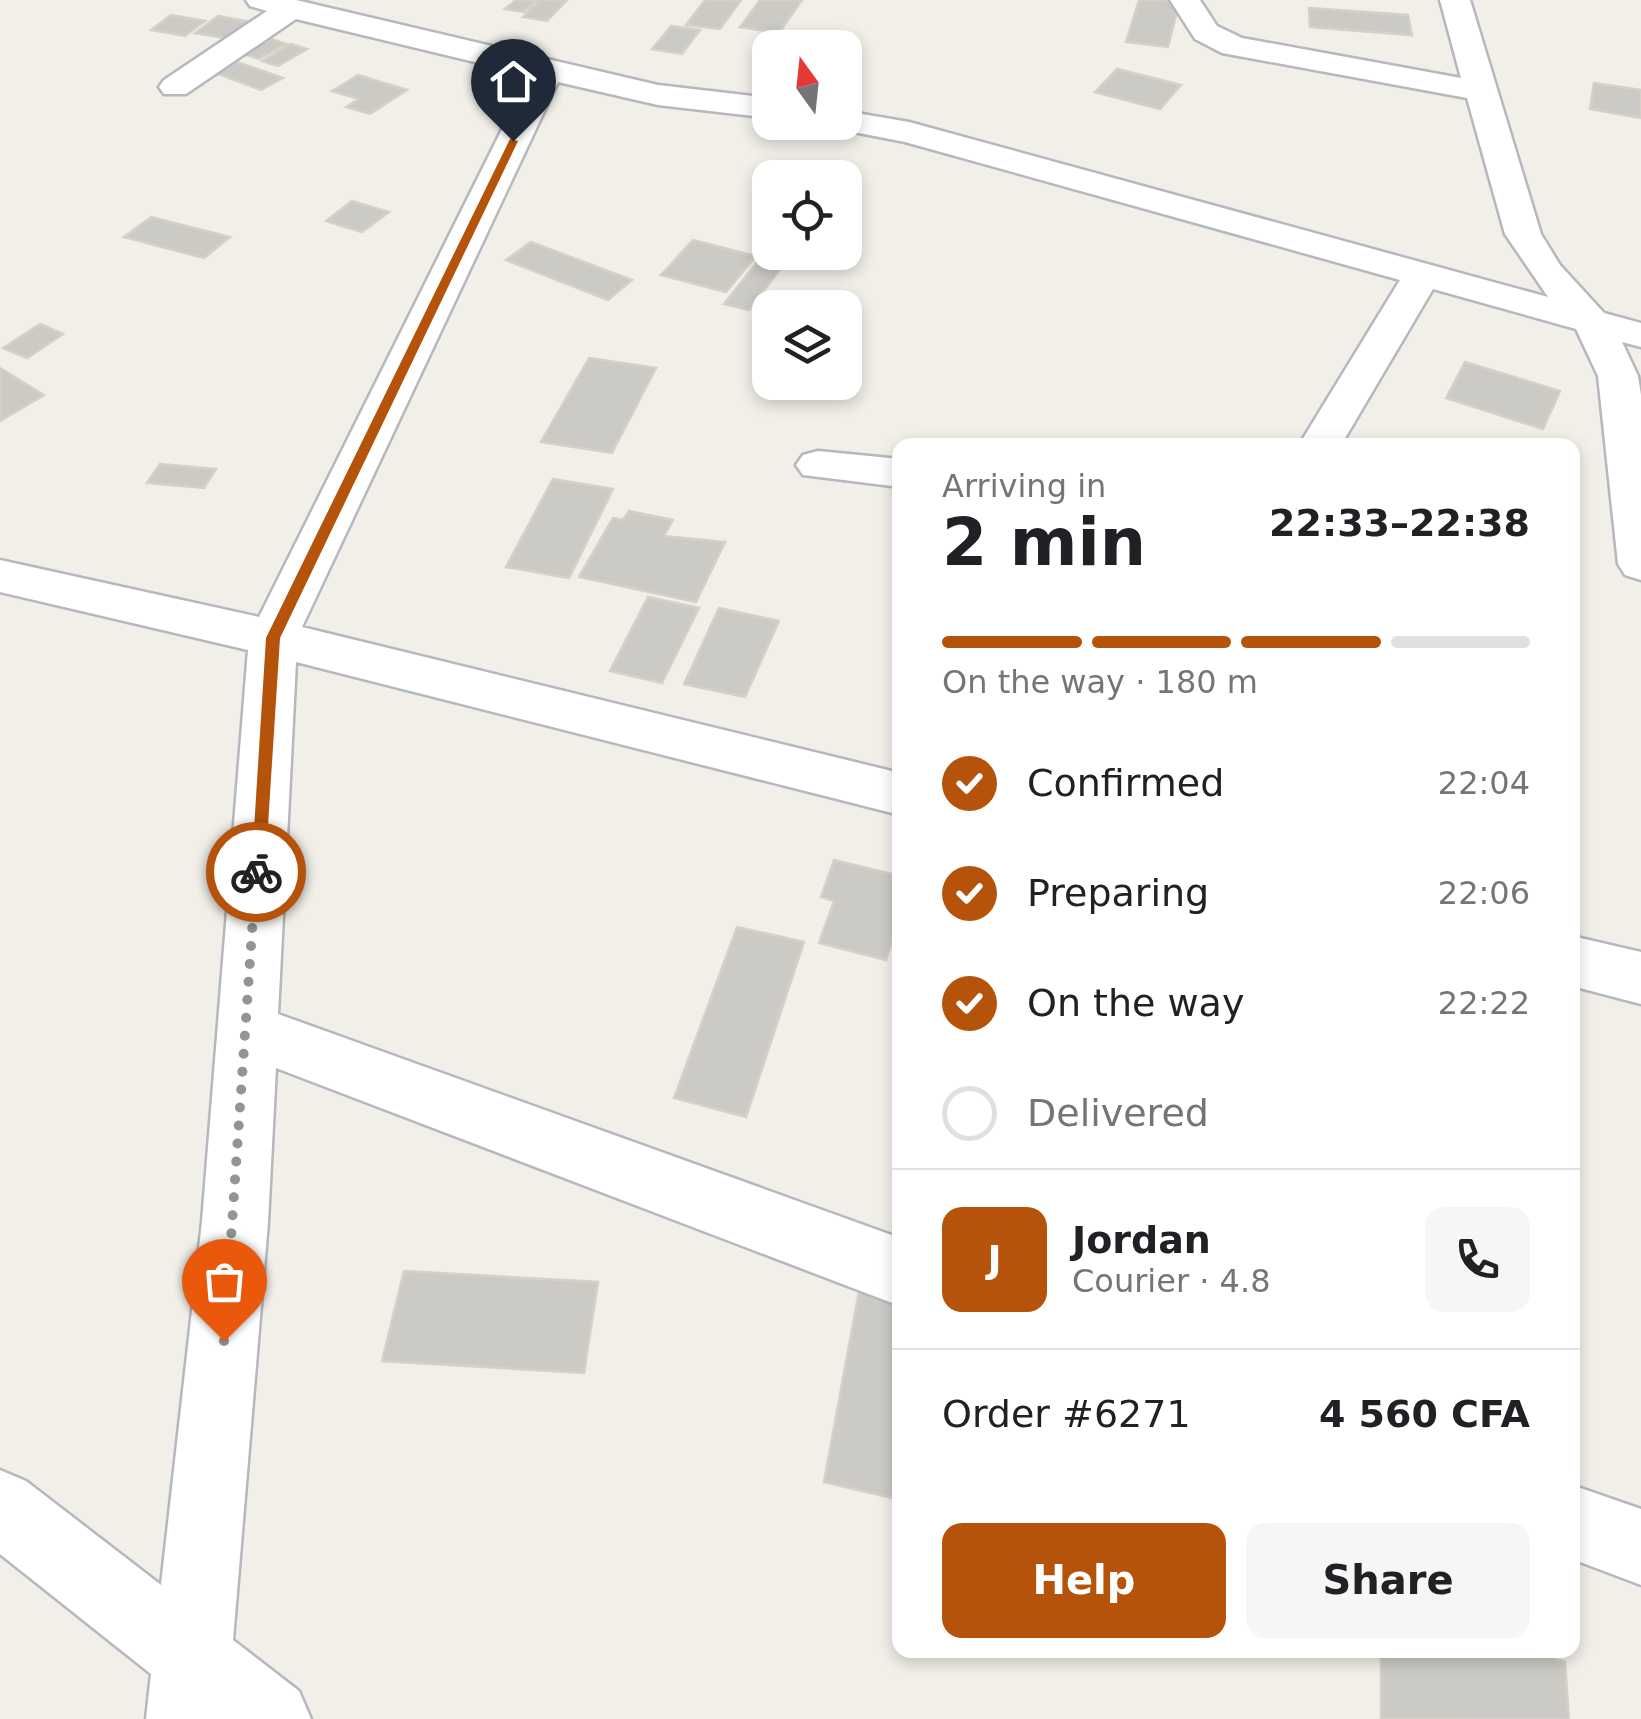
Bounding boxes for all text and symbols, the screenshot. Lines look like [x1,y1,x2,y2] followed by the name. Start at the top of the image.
[752,30,862,140] north arrow
[752,30,862,400] map controls
[471,39,556,142] pin
[486,54,541,109] icon: home
[752,160,862,270] button: locate
[752,290,862,400] button: layers
[942,467,1106,505] text: Arriving in
[1269,501,1530,545] text: 22:33–22:38
[942,505,1146,580] text: 2 min
[942,663,1258,701] text: On the way · 180 m
[942,756,997,811] icon: check
[1027,761,1224,805] text: Confirmed
[1438,764,1530,802] text: 22:04
[206,822,306,922] courier
[229,845,284,900] icon: bike
[942,866,997,921] icon: check
[1027,871,1209,915] text: Preparing
[1438,874,1530,912] text: 22:06
[942,976,997,1031] icon: check
[1027,981,1244,1025] text: On the way
[1438,984,1530,1022] text: 22:22
[1027,1091,1209,1135] text: Delivered
[1425,1207,1530,1312] button: phone
[1072,1218,1211,1262] text: Jordan
[987,1237,1002,1281] text: J
[182,1239,267,1342] pin
[197,1254,252,1309] icon: bag
[1072,1262,1271,1300] text: Courier · 4.8
[942,1392,1191,1436] text: Order #6271
[1319,1392,1530,1436] text: 4 560 CFA
[942,1523,1226,1638] button: Help
[1246,1523,1530,1638] button: Share

